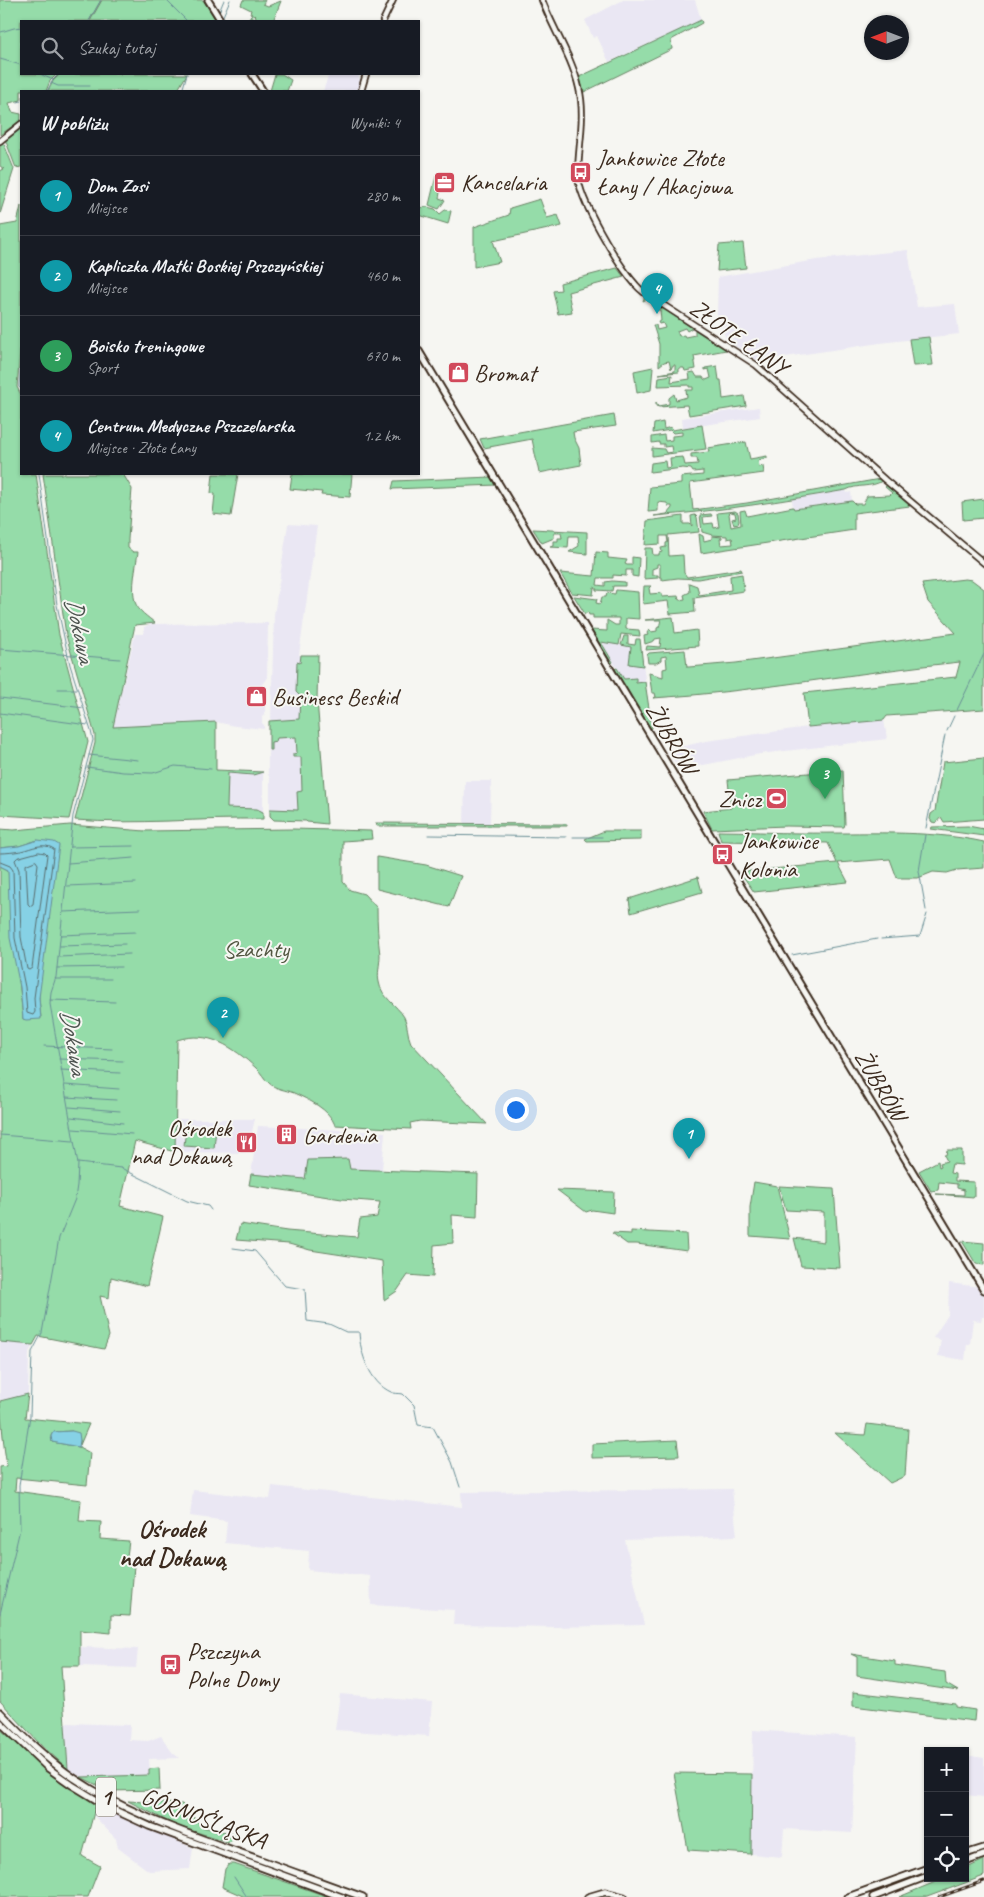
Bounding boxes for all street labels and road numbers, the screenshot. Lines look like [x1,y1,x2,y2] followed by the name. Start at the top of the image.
[684,292,797,384] street label: ZŁOTE ŁANY
[639,697,707,783] street label: ŻUBRÓW
[848,1044,916,1130] street label: ŻUBRÓW
[96,1778,116,1816] road number: 1
[137,1780,272,1856] street label: GÓRNOŚLĄSKA

